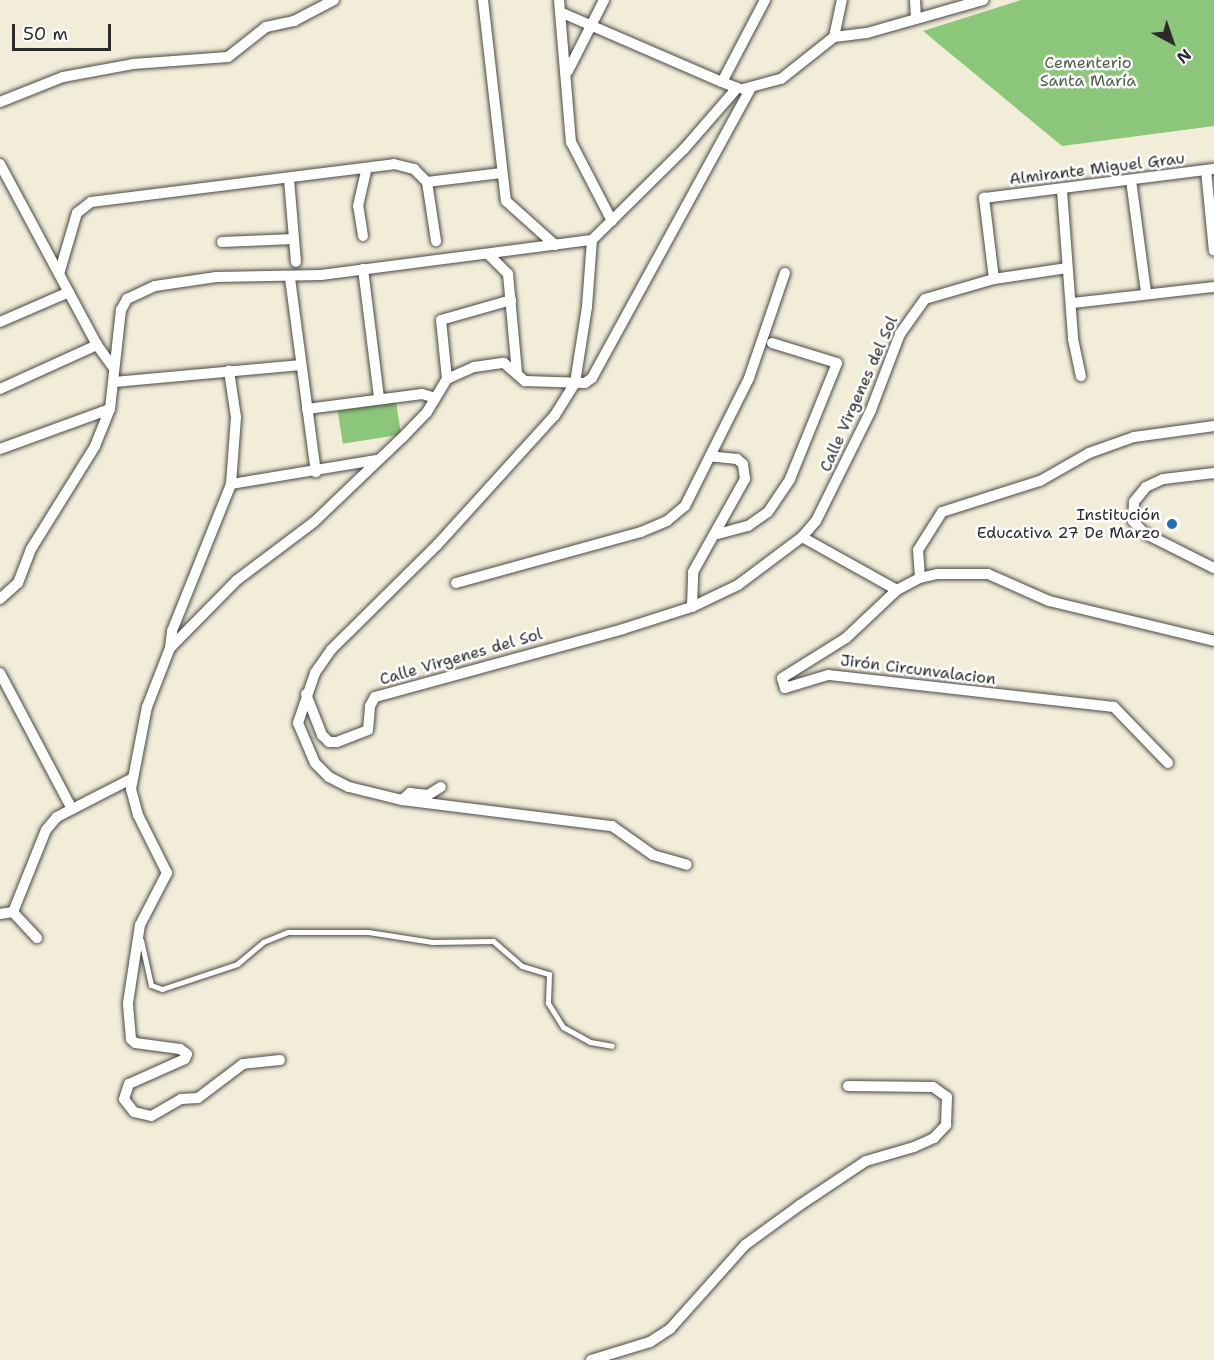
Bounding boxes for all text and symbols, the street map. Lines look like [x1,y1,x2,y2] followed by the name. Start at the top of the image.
[15,12,114,50] scale bar
[1142,12,1202,72] north arrow
[23,22,68,46] text: 50 m
[1172,44,1196,68] text: N
[1040,53,1136,91] park label: Cementerio Santa María
[1008,149,1186,189] street label: Almirante Miguel Grau
[816,313,902,475] street label: Calle Virgenes del Sol
[977,505,1160,543] place label: Institución Educativa 27 De Marzo
[1165,517,1179,531] marker: Institución Educativa 27 De Marzo
[377,625,545,689] street label: Calle Virgenes del Sol
[839,651,997,689] street label: Jirón Circunvalacion

